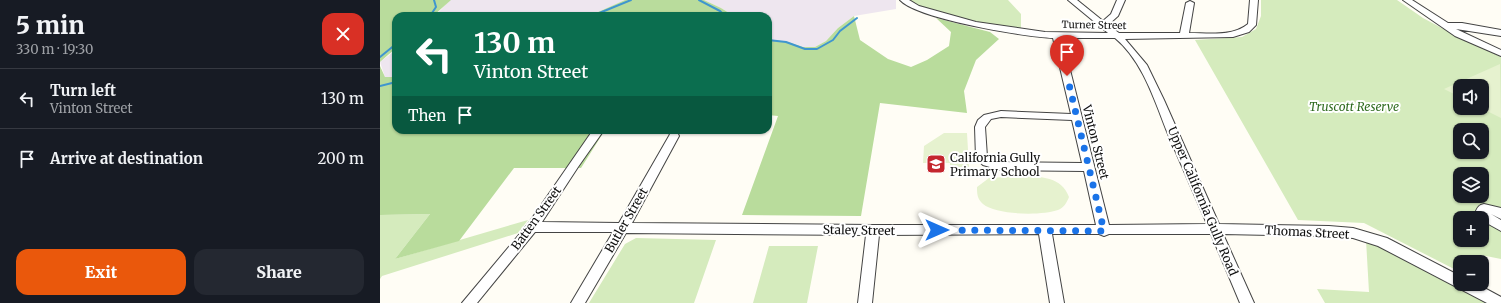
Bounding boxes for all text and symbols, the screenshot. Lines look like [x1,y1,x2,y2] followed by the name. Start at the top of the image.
[16,10,85,41] text: 5 min
[322,13,364,55] button: close
[1061,18,1127,32] street label: Turner Street
[474,25,556,61] text: 130 m
[408,28,460,80] icon: left
[1050,35,1084,76] pin
[16,41,93,58] text: 330 m · 19:30
[1056,41,1078,63] icon: arrive
[474,60,588,83] text: Vinton Street
[1453,79,1489,291] map controls
[1453,79,1489,115] button: sound
[50,81,116,100] text: Turn left
[16,88,38,110] icon: left
[321,89,364,108] text: 130 m
[1309,99,1399,114] park label: Truscott Reserve
[50,100,132,117] text: Vinton Street
[1079,102,1113,181] street label: Vinton Street
[454,104,476,126] icon: arrive
[408,106,446,125] text: Then
[1453,123,1489,159] button: search
[1165,124,1241,278] street label: Upper California Gully Road
[16,148,38,170] icon: arrive
[50,149,203,168] text: Arrive at destination
[317,149,364,168] text: 200 m
[950,150,1040,179] place label: California Gully Primary School
[925,153,947,175] school or university icon: California Gully Primary School
[1453,167,1489,203] button: layers
[508,183,564,253] street label: Batten Street
[601,185,651,255] street label: Butler Street
[916,209,958,251] position arrow
[1453,211,1489,247] button: +
[823,222,896,238] street label: Staley Street
[1264,222,1350,242] street label: Thomas Street
[16,249,186,295] button: Exit
[194,249,364,295] button: Share
[1453,255,1489,291] button: −

